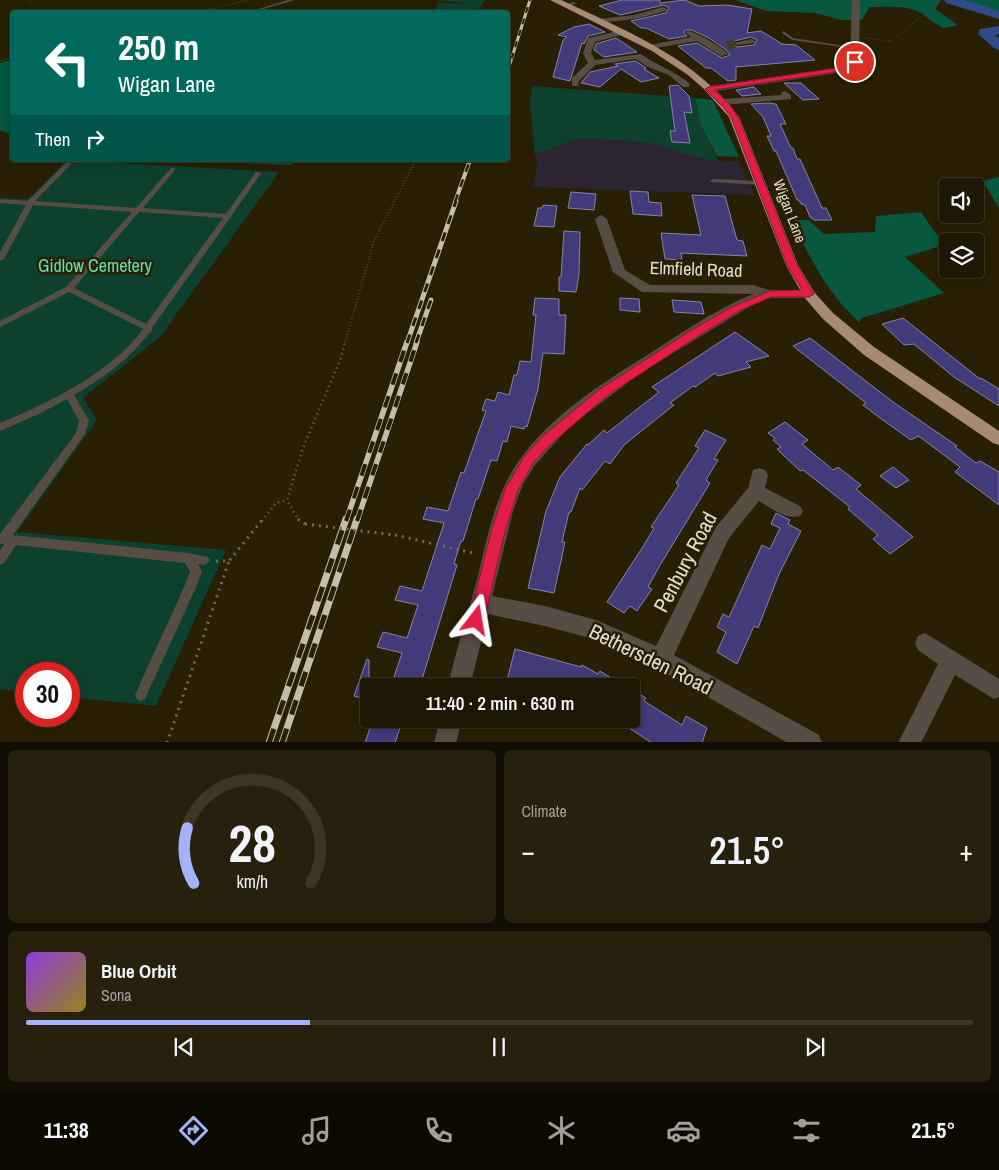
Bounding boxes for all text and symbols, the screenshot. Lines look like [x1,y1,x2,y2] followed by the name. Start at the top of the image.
[118,24,199,71] text: 250 m
[35,30,100,95] icon: left
[834,41,876,83] pin
[841,48,869,76] icon: arrive
[118,69,215,99] text: Wigan Lane
[81,125,109,153] icon: right
[35,126,71,152] text: Then
[768,176,812,246] street label: Wigan Lane
[939,178,984,278] map controls
[939,178,984,223] button: sound
[939,233,984,278] button: layers
[38,253,153,278] park label: Gidlow Cemetery
[649,255,743,283] street label: Elmfield Road
[646,507,724,617] street label: Penbury Road
[449,593,501,645] position arrow
[584,617,718,701] street label: Bethersden Road
[15,662,80,727] speed limit sign: 30
[426,690,574,716] text: 11:40 · 2 min · 630 m
[522,800,567,822] text: Climate
[228,808,275,878] text: 28
[709,825,785,876] text: 21.5°
[522,832,535,870] text: −
[960,832,973,870] text: +
[236,870,268,894] text: km/h
[101,958,176,984] text: Blue Orbit
[101,984,132,1006] text: Sona
[170,1033,198,1061] icon: previous
[485,1033,513,1061] icon: pause
[801,1033,829,1061] icon: next
[176,1113,211,1148] icon: directions
[299,1113,334,1148] icon: music
[421,1113,456,1148] icon: phone
[544,1113,579,1148] icon: climate
[666,1113,701,1148] icon: car
[789,1113,824,1148] icon: filters
[44,1115,89,1145] text: 11:38
[911,1115,955,1145] text: 21.5°

